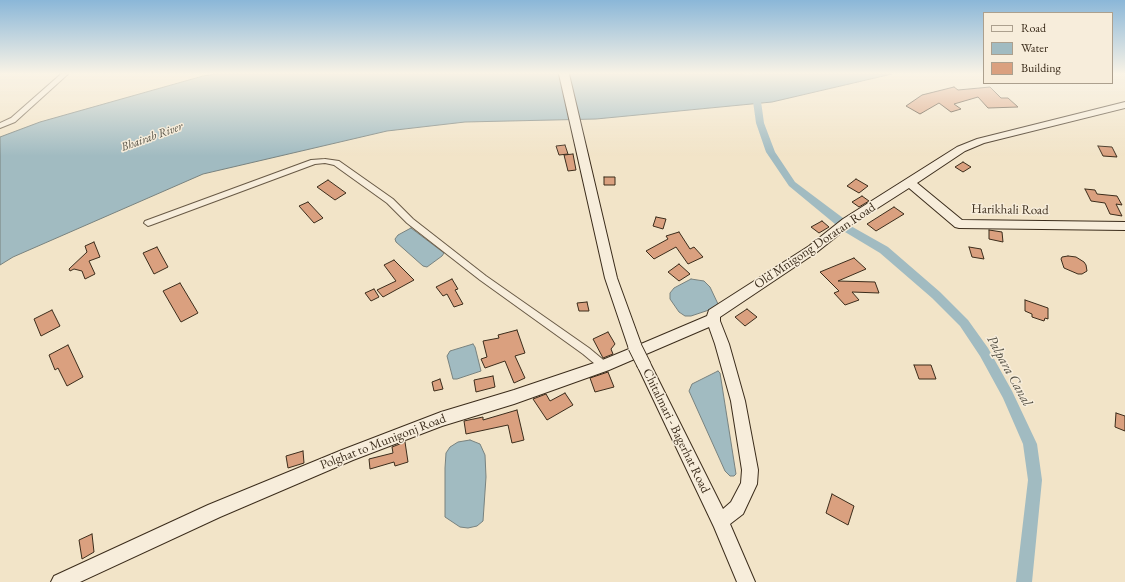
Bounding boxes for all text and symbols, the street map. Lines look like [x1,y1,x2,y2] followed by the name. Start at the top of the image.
[983,12,1113,84] legend
[1021,20,1046,36] text: Road
[1021,40,1048,56] text: Water
[1021,60,1061,76] text: Building
[119,119,185,155] water label: Bhairab River
[751,200,879,292] street label: Old Mnigong Doratan Road
[971,202,1049,218] street label: Harikhali Road
[983,333,1035,409] water label: Palpara Canal
[639,366,713,496] street label: Chitalmari - Bagerhat Road
[318,411,448,473] street label: Polghat to Munigonj Road

